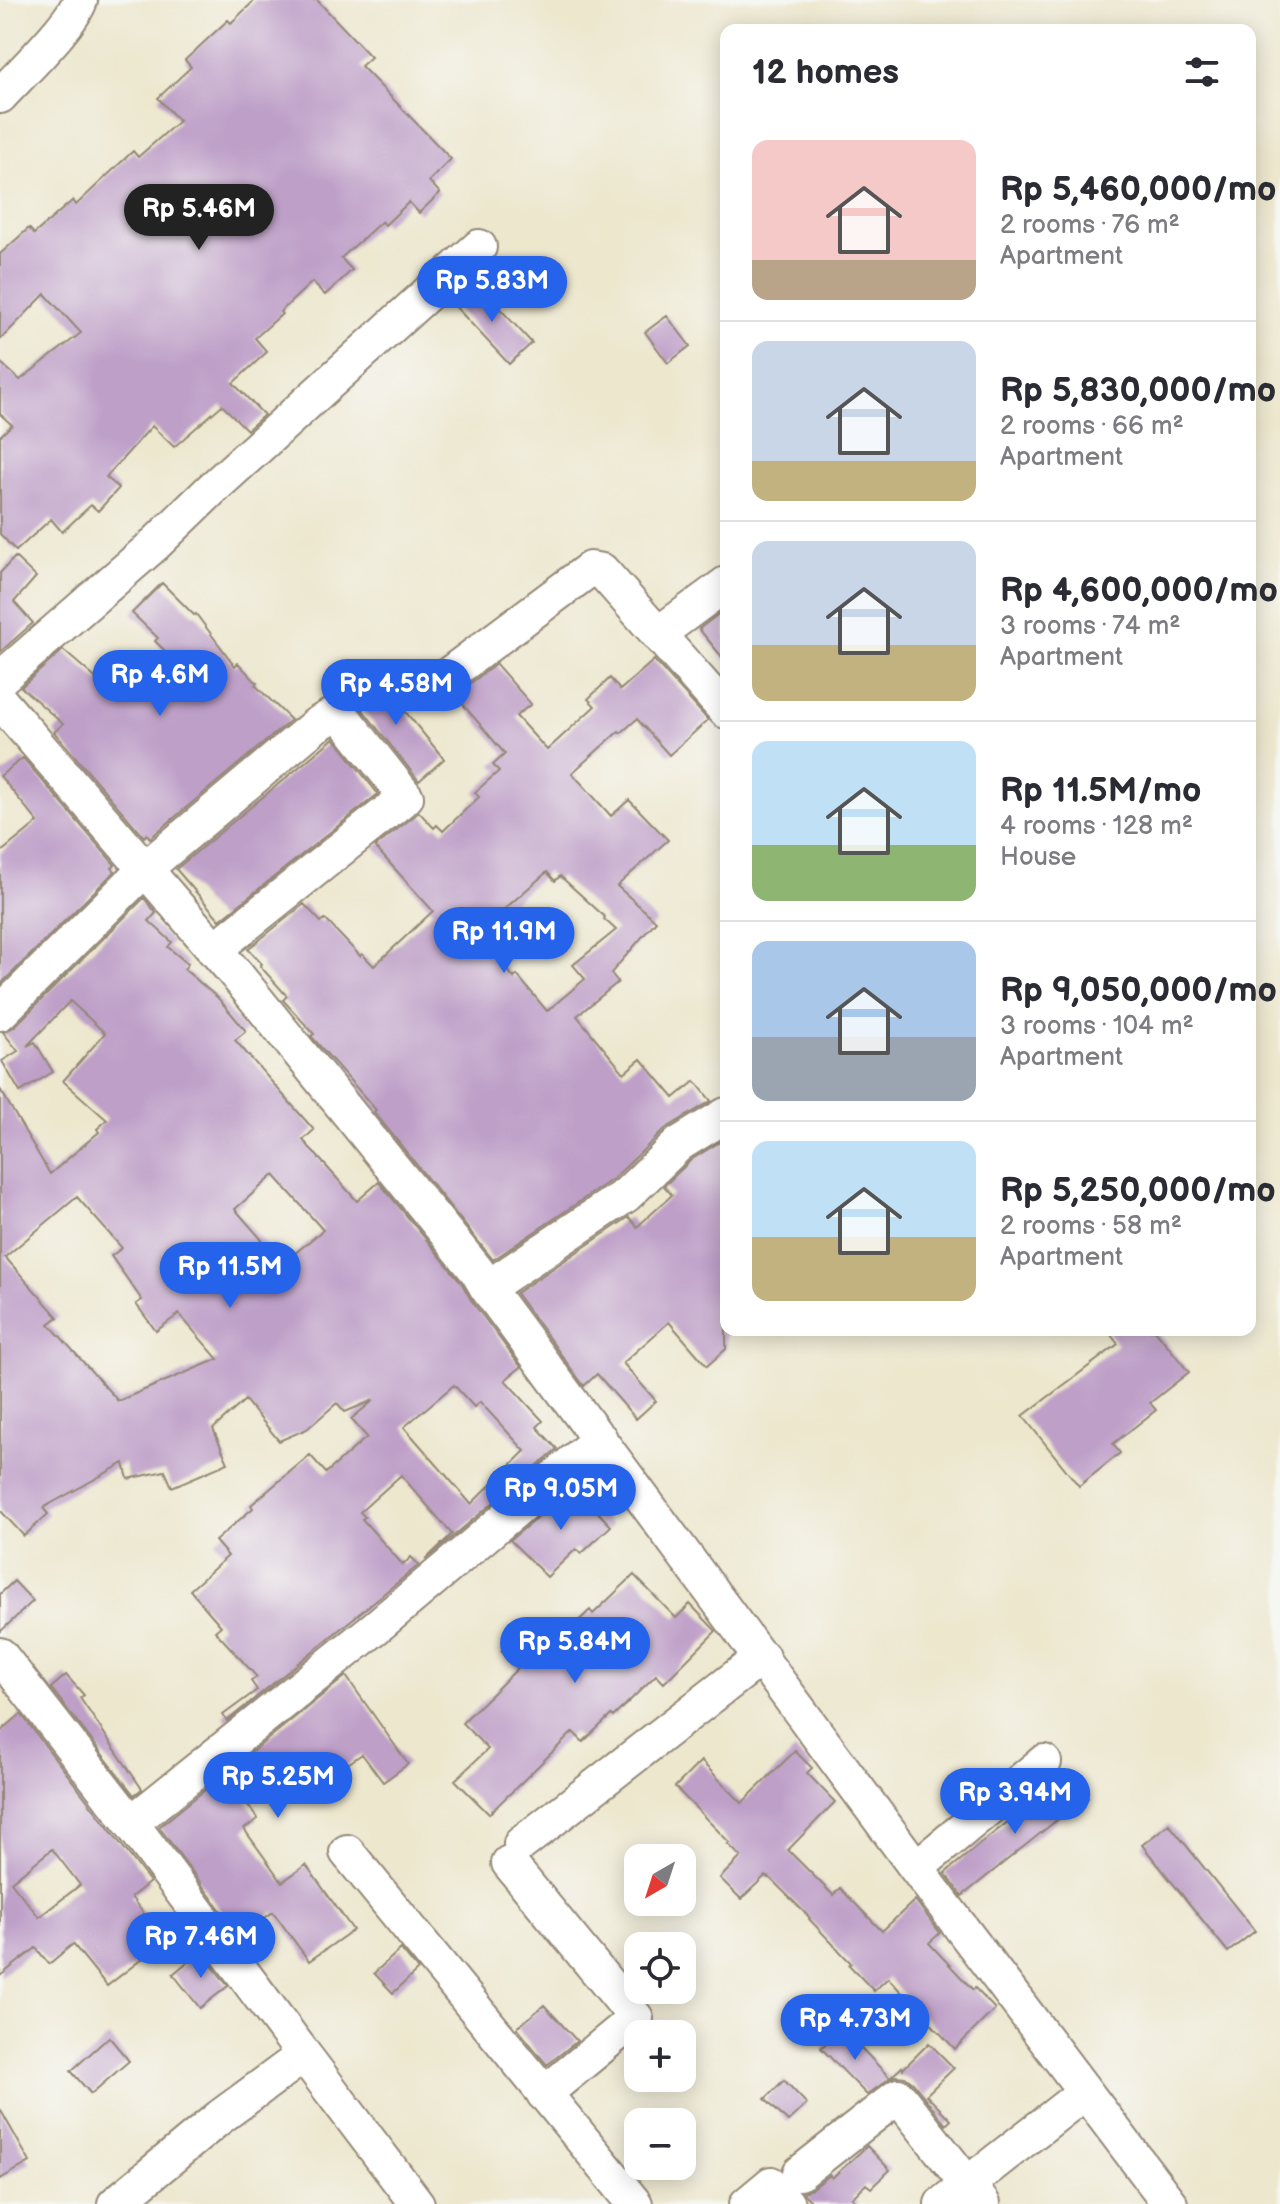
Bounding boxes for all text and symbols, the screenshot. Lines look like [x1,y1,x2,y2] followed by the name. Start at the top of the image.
[1180,50,1224,94] icon: filters
[752,52,899,93] text: 12 homes
[1000,169,1276,210] text: Rp 5,460,000/mo
[816,172,912,268] icon: home
[116,184,282,252] pin: Rp 5.46M
[142,194,256,225] text: Rp 5.46M
[1000,210,1180,241] text: 2 rooms · 76 m²
[1000,241,1123,272] text: Apartment
[409,256,575,324] pin: Rp 5.83M
[435,266,549,297] text: Rp 5.83M
[1000,370,1276,411] text: Rp 5,830,000/mo
[816,373,912,469] icon: home
[1000,411,1184,442] text: 2 rooms · 66 m²
[1000,442,1123,473] text: Apartment
[1000,570,1278,611] text: Rp 4,600,000/mo
[816,573,912,669] icon: home
[1000,611,1180,642] text: 3 rooms · 74 m²
[1000,642,1123,673] text: Apartment
[86,650,234,718] pin: Rp 4.6M
[313,659,479,727] pin: Rp 4.58M
[111,660,209,691] text: Rp 4.6M
[339,669,453,700] text: Rp 4.58M
[1000,770,1201,811] text: Rp 11.5M/mo
[816,773,912,869] icon: home
[1000,811,1193,842] text: 4 rooms · 128 m²
[1000,842,1076,873] text: House
[421,907,587,975] pin: Rp 11.9M
[451,917,557,948] text: Rp 11.9M
[1000,970,1277,1011] text: Rp 9,050,000/mo
[816,973,912,1069] icon: home
[1000,1011,1194,1042] text: 3 rooms · 104 m²
[1000,1042,1123,1073] text: Apartment
[1000,1170,1276,1211] text: Rp 5,250,000/mo
[816,1173,912,1269] icon: home
[1000,1211,1182,1242] text: 2 rooms · 58 m²
[147,1242,313,1310] pin: Rp 11.5M
[1000,1242,1123,1273] text: Apartment
[178,1252,282,1283] text: Rp 11.5M
[478,1464,644,1532] pin: Rp 9.05M
[504,1474,618,1505] text: Rp 9.05M
[492,1617,658,1685] pin: Rp 5.84M
[518,1627,632,1658] text: Rp 5.84M
[195,1752,361,1820] pin: Rp 5.25M
[221,1762,335,1793] text: Rp 5.25M
[932,1768,1098,1836] pin: Rp 3.94M
[958,1778,1072,1809] text: Rp 3.94M
[624,1844,696,1916] north arrow
[624,1844,696,2180] map controls
[118,1912,284,1980] pin: Rp 7.46M
[144,1922,258,1953] text: Rp 7.46M
[624,1932,696,2004] button: locate
[772,1994,938,2062] pin: Rp 4.73M
[799,2004,911,2035] text: Rp 4.73M
[624,2020,696,2092] button: +
[624,2108,696,2180] button: −

